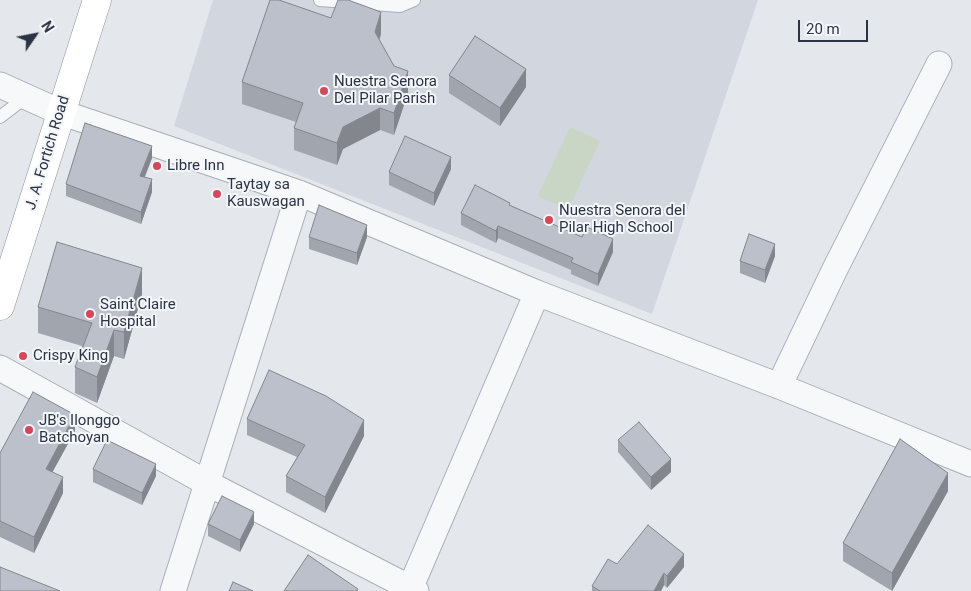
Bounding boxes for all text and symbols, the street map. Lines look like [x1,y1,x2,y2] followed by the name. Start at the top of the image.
[10,10,60,60] north arrow
[801,10,871,42] scale bar
[38,18,57,35] text: N
[806,20,840,38] text: 20 m
[334,73,437,108] place label: Nuestra Senora Del Pilar Parish
[318,85,330,97] marker: Nuestra Senora Del Pilar Parish
[22,94,74,212] street label: J. A. Fortich Road
[167,157,224,175] place label: Libre Inn
[151,160,163,172] marker: Libre Inn
[227,176,305,211] place label: Taytay sa Kauswagan
[211,188,223,200] marker: Taytay sa Kauswagan
[559,202,686,237] place label: Nuestra Senora del Pilar High School
[543,214,555,226] marker: Nuestra Senora del Pilar High School
[100,296,176,331] place label: Saint Claire Hospital
[84,308,96,320] marker: Saint Claire Hospital
[33,347,108,365] place label: Crispy King
[17,350,29,362] marker: Crispy King
[39,412,120,447] place label: JB's Ilonggo Batchoyan
[23,424,35,436] marker: JB's Ilonggo Batchoyan

